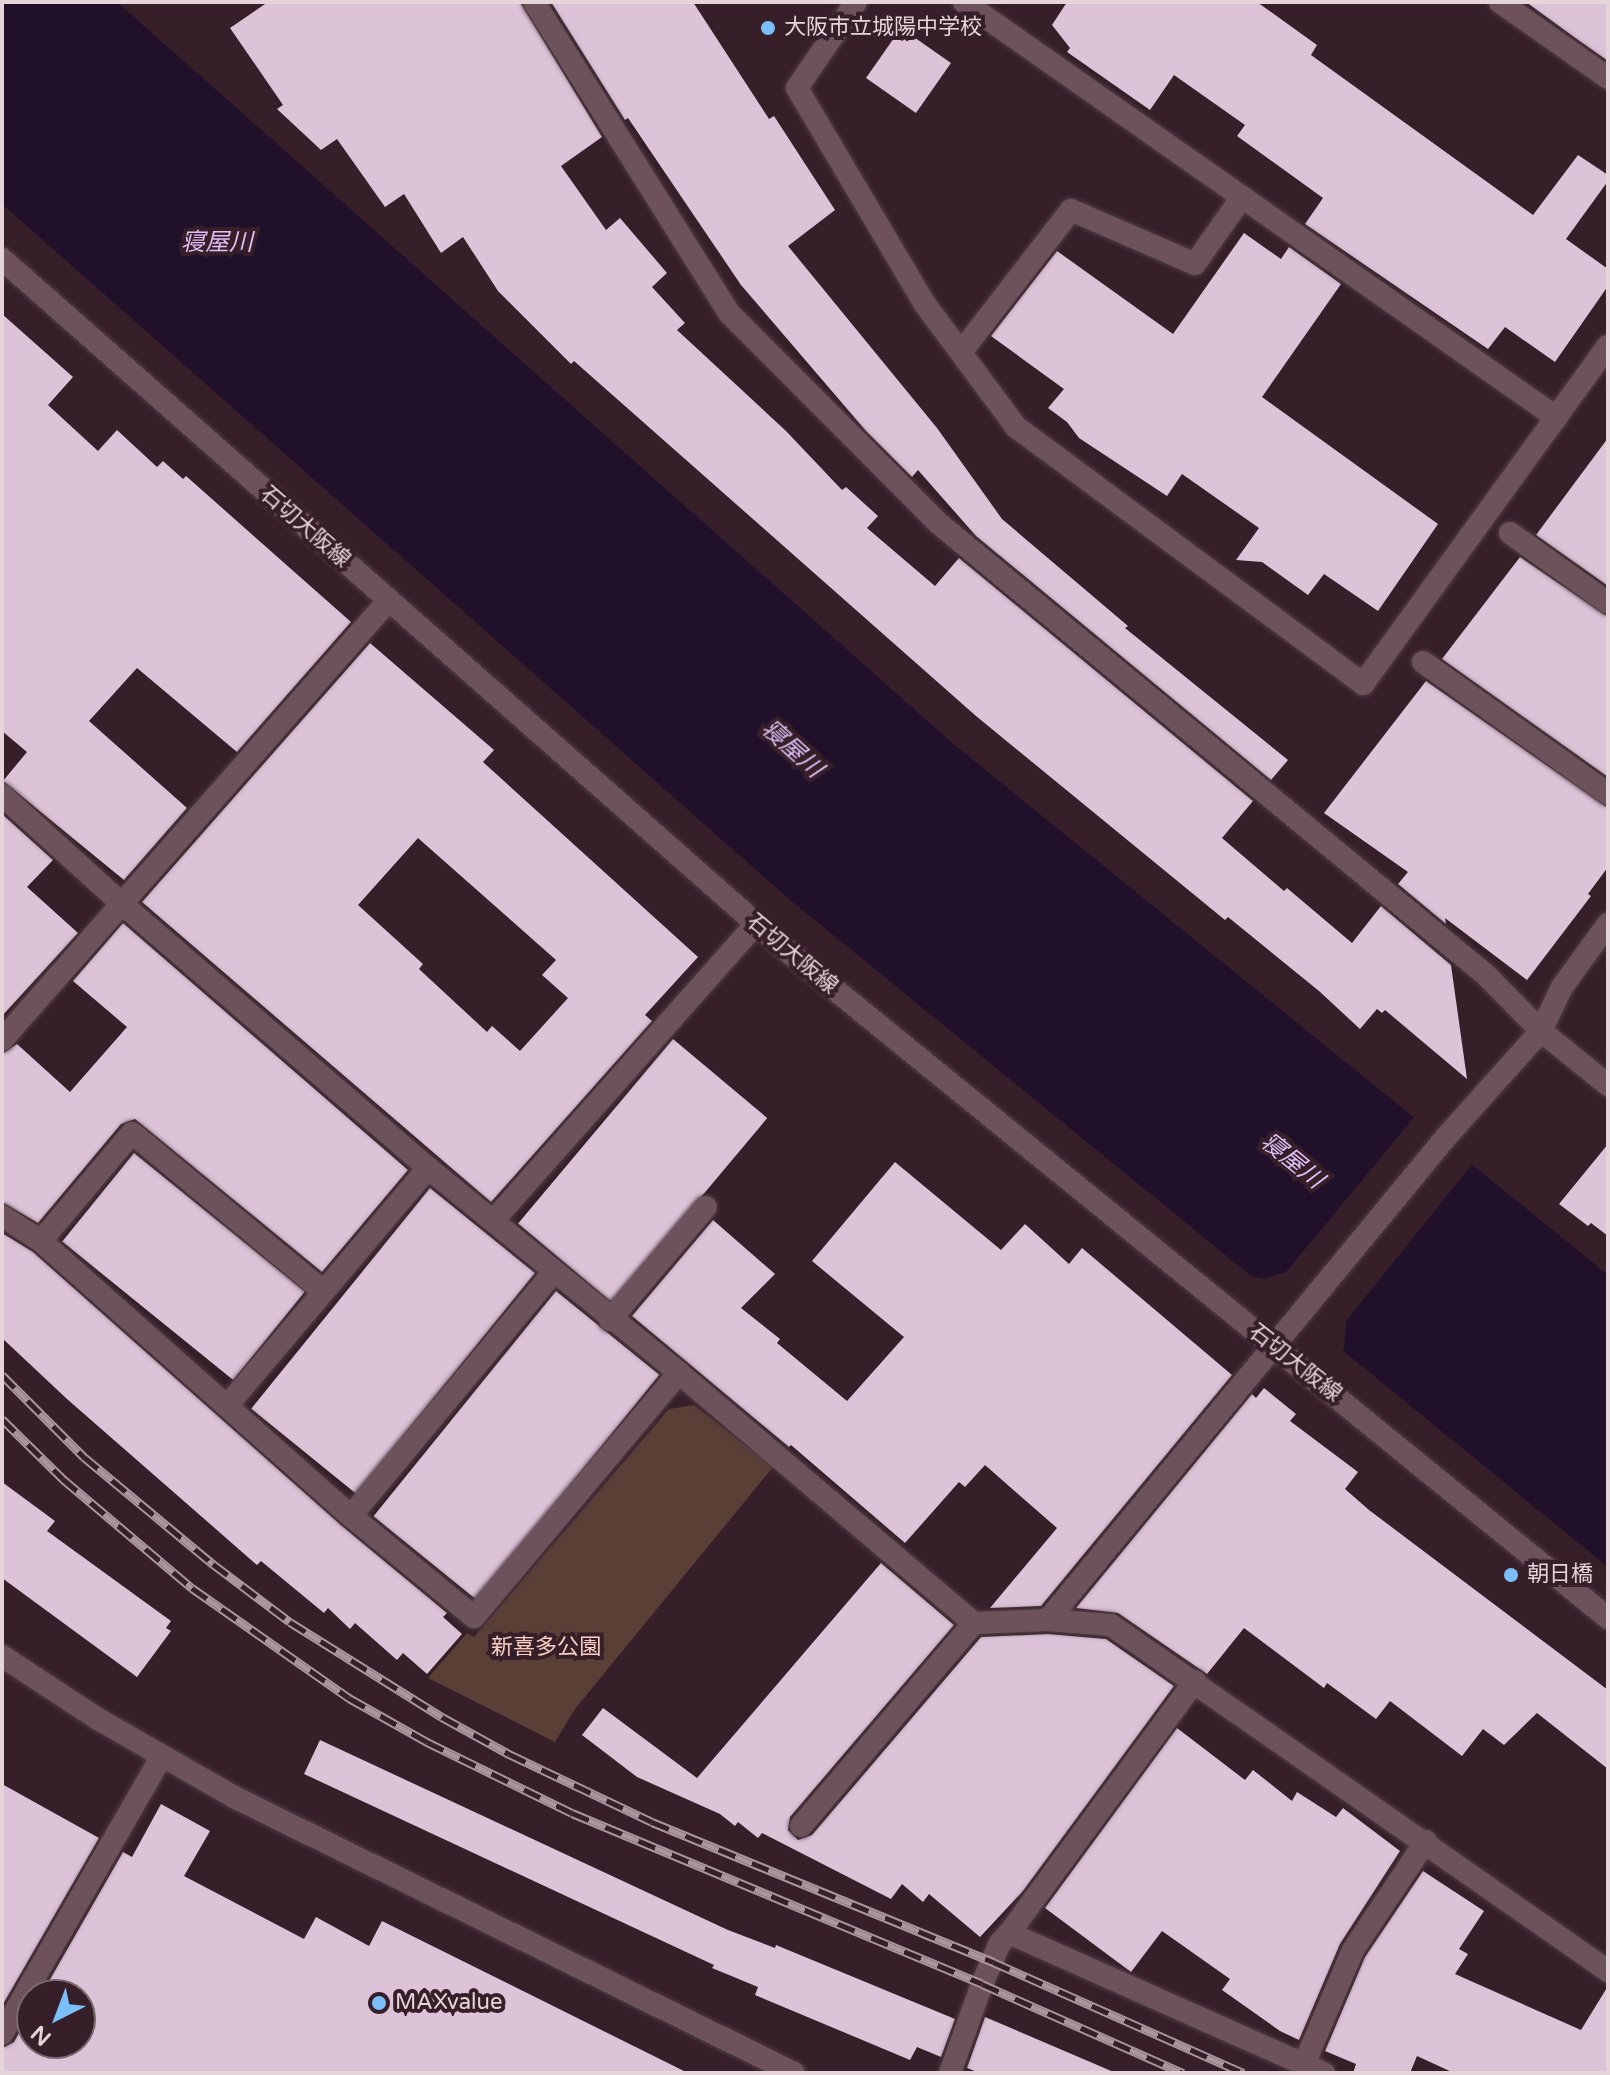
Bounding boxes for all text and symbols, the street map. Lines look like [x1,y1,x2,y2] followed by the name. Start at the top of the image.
[784,15,982,41] place label: 大阪市立城陽中学校
[759,19,777,37] marker: 大阪市立城陽中学校
[181,229,253,257] water label: 寝屋川
[255,481,355,573] street label: 石切大阪線
[756,714,828,784] water label: 寝屋川
[741,909,843,999] street label: 石切大阪線
[1255,1127,1329,1195] water label: 寝屋川
[1244,1319,1346,1407] street label: 石切大阪線
[1527,1562,1593,1588] place label: 朝日橋
[1502,1566,1520,1584] marker: 朝日橋
[491,1635,601,1661] park label: 新喜多公園
[16,1979,96,2059] north arrow
[395,1990,502,2016] place label: MAXvalue
[370,1994,388,2012] marker: MAXvalue
[26,2020,57,2051] text: N

